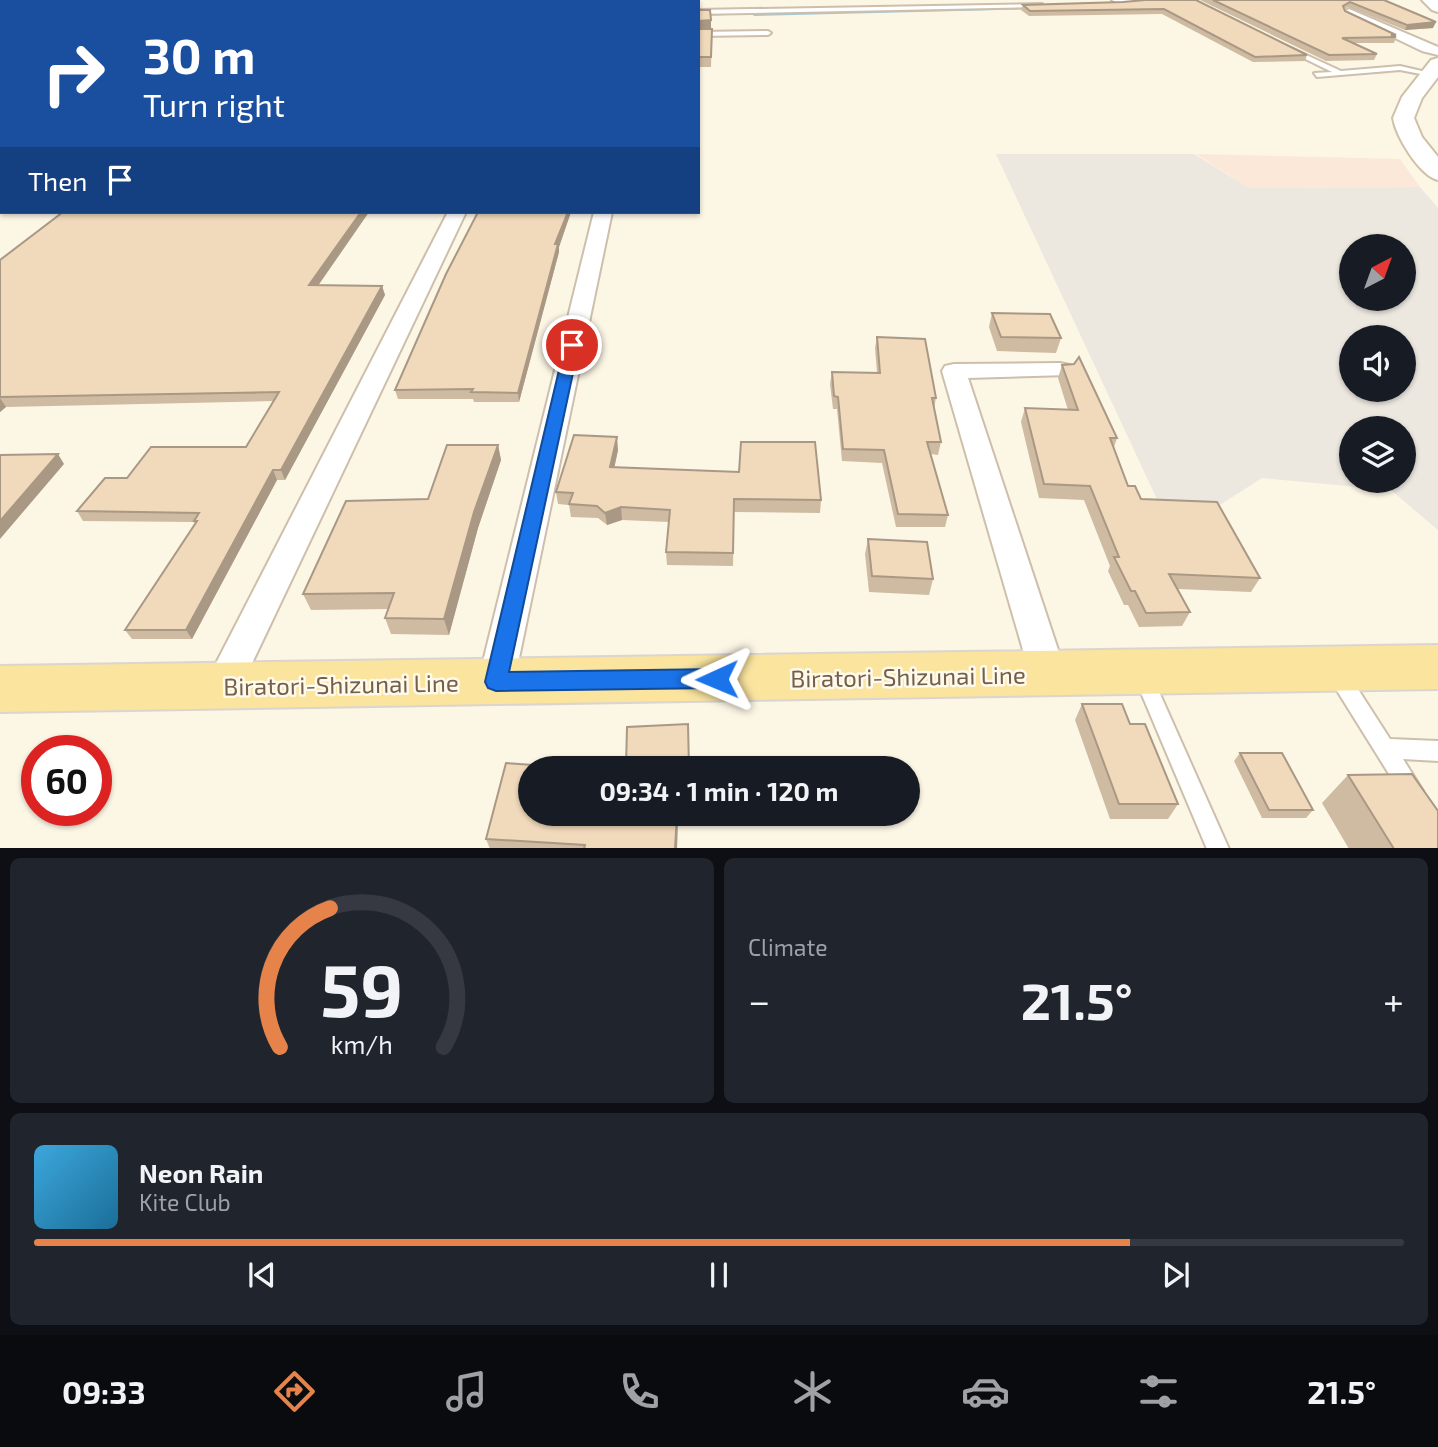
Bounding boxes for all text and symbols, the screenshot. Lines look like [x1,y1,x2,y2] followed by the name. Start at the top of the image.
[143,25,255,84] text: 30 m
[28,28,119,119] icon: right
[143,85,285,123] text: Turn right
[101,161,139,199] icon: arrive
[28,165,87,196] text: Then
[1339,234,1416,312] north arrow
[1339,234,1416,493] map controls
[542,315,602,375] pin
[1339,325,1416,402] button: sound
[553,326,591,364] icon: arrive
[1339,416,1416,493] button: layers
[680,642,754,716] position arrow
[790,659,1026,693] street label: Biratori-Shizunai Line
[223,667,459,701] street label: Biratori-Shizunai Line
[21,735,112,826] speed limit sign: 60
[599,775,839,806] text: 09:34 · 1 min · 120 m
[748,933,828,961] text: Climate
[320,944,404,1032] text: 59
[1021,968,1133,1030] text: 21.5°
[748,977,770,1023] text: −
[1383,977,1404,1023] text: +
[331,1028,393,1058] text: km/h
[139,1157,263,1188] text: Neon Rain
[139,1188,231,1216] text: Kite Club
[243,1256,281,1294] icon: previous
[700,1256,738,1294] icon: pause
[1157,1256,1195,1294] icon: next
[270,1367,319,1416] icon: directions
[442,1367,491,1416] icon: music
[615,1367,664,1416] icon: phone
[788,1367,837,1416] icon: climate
[961,1367,1010,1416] icon: car
[1134,1367,1183,1416] icon: filters
[62,1372,146,1410] text: 09:33
[1307,1372,1376,1410] text: 21.5°

